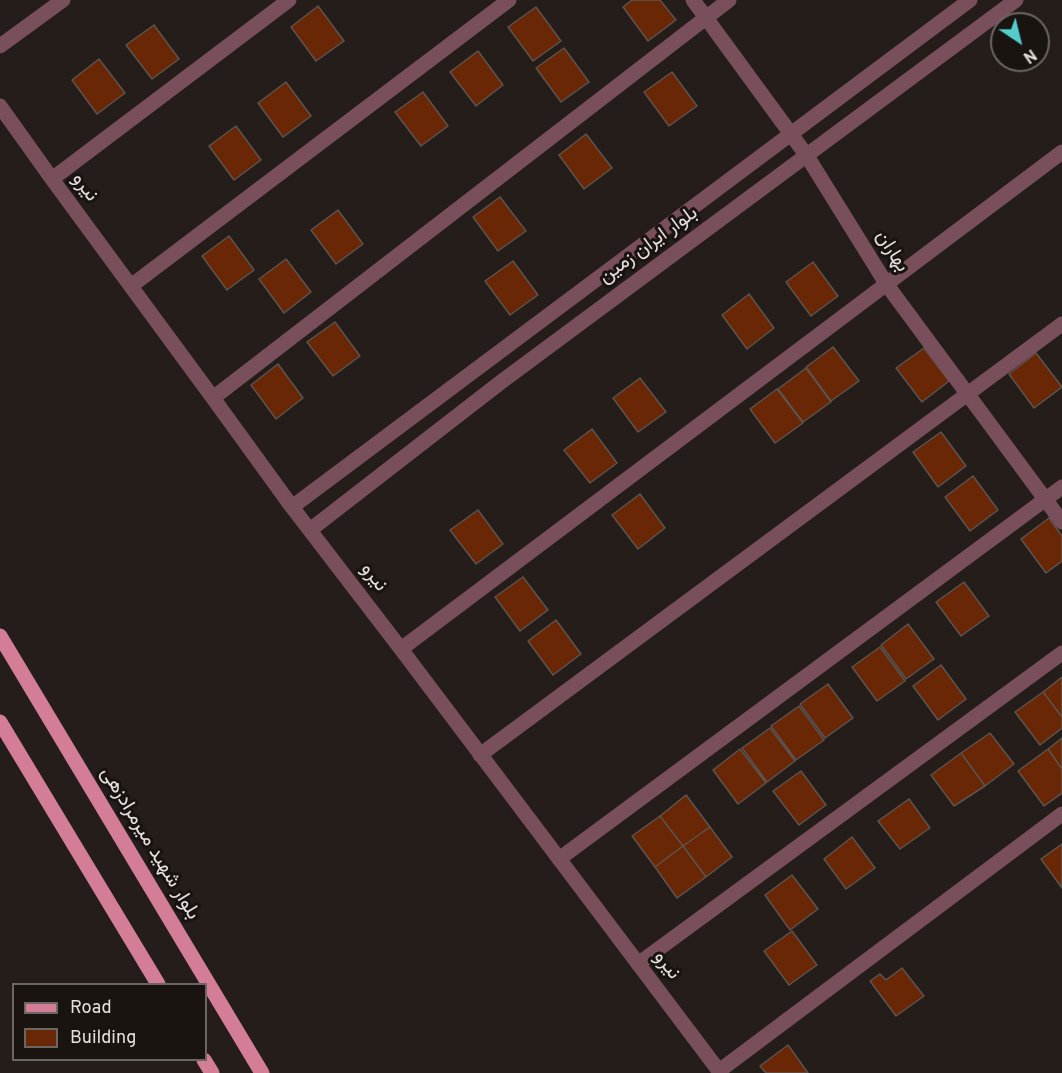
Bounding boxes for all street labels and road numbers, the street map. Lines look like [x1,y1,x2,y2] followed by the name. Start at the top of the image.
[65,169,103,207] street label: نیرو
[595,202,703,290] street label: بلوار ایران زمین
[869,227,913,277] street label: بهاران
[354,559,392,597] street label: نیرو
[94,763,204,925] street label: بلوار شهید میرمرادزهی
[647,947,685,985] street label: نیرو

